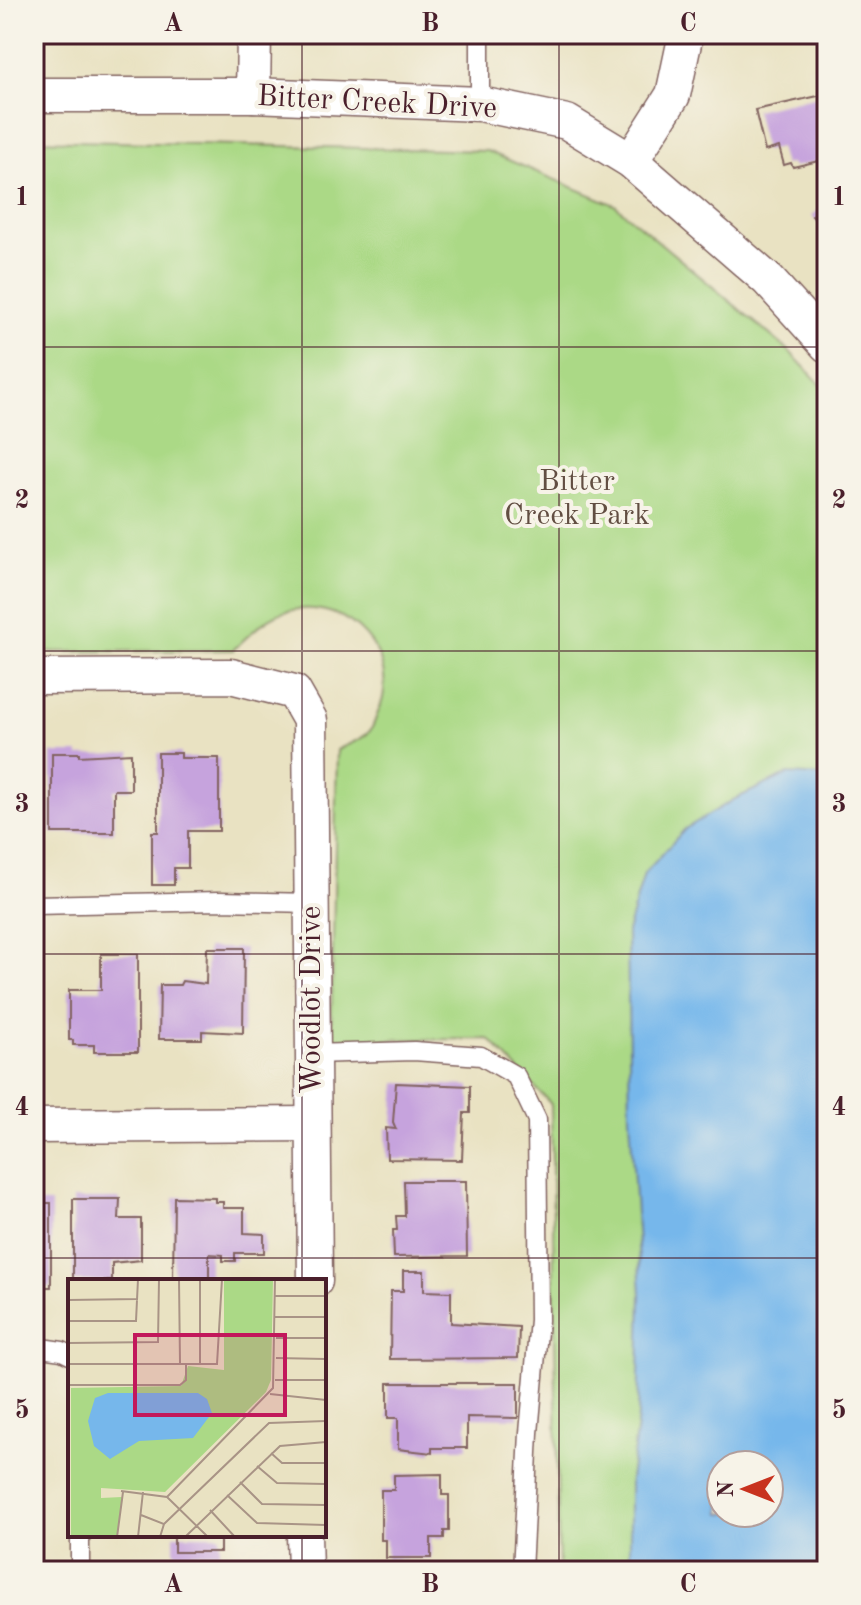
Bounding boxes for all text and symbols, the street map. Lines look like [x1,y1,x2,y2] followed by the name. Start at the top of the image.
[163,11,183,37] text: A
[421,11,439,37] text: B
[679,11,697,37] text: C
[256,82,498,124] street label: Bitter Creek Drive
[14,185,30,211] text: 1
[831,185,847,211] text: 1
[504,467,650,531] park label: Bitter Creek Park
[14,488,30,514] text: 2
[831,488,847,514] text: 2
[14,792,30,818] text: 3
[831,792,847,818] text: 3
[297,906,327,1094] street label: Woodlot Drive
[14,1095,30,1121] text: 4
[831,1095,847,1121] text: 4
[68,1279,326,1537] inset map
[14,1398,30,1424] text: 5
[831,1398,847,1424] text: 5
[705,1449,785,1529] north arrow
[716,1480,738,1497] text: N
[163,1572,183,1598] text: A
[421,1572,439,1598] text: B
[679,1572,697,1598] text: C

